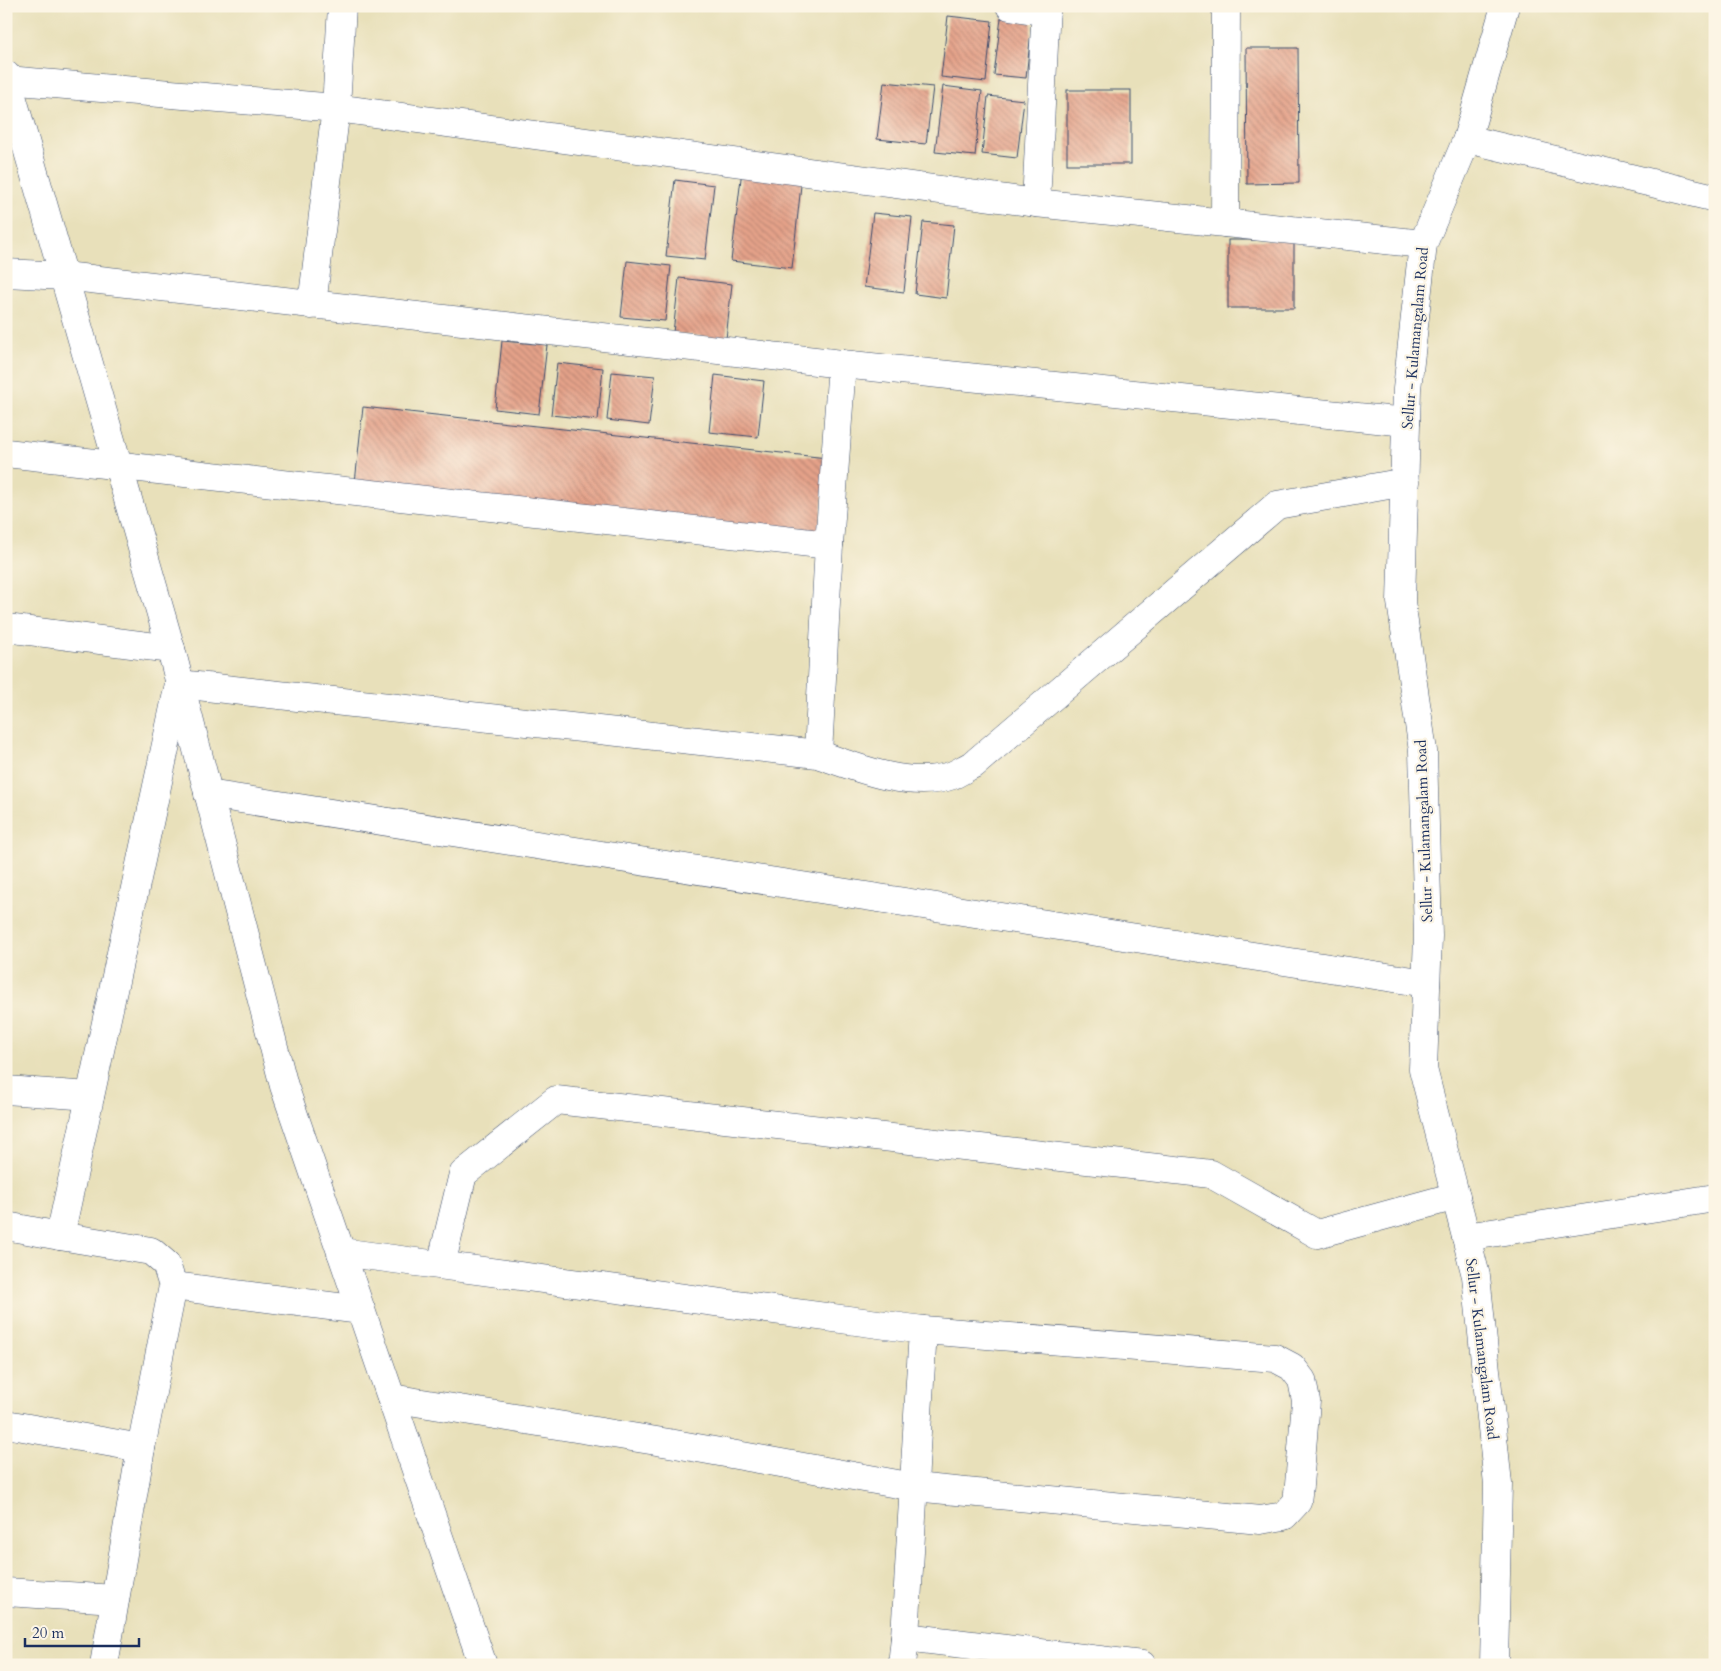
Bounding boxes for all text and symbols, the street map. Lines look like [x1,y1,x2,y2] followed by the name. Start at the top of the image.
[1397,246,1433,430] street label: Sellur - Kulamangalam Road
[1411,739,1437,923] street label: Sellur - Kulamangalam Road
[1461,1257,1503,1441] street label: Sellur - Kulamangalam Road
[25,1616,139,1648] scale bar
[32,1623,64,1643] text: 20 m

